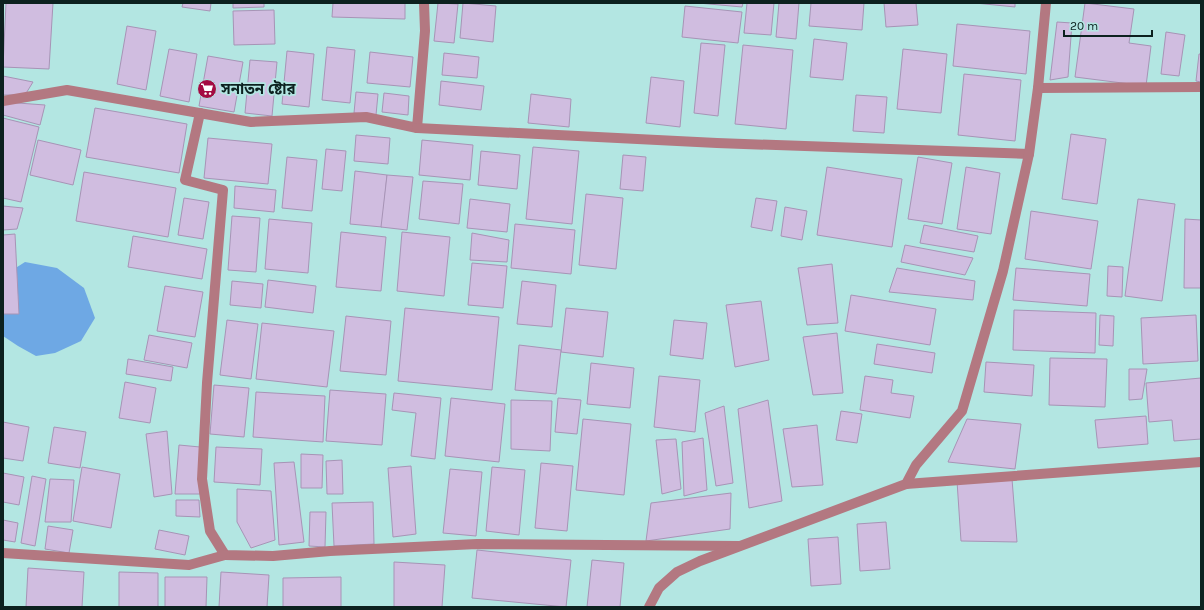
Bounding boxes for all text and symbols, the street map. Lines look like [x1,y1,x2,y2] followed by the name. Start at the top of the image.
[1064,12,1152,38] scale bar
[1070,19,1098,33] text: 20 m
[196,78,218,100] supermarket icon: সনাতন ষ্টোর
[220,80,296,98] place label: সনাতন ষ্টোর

